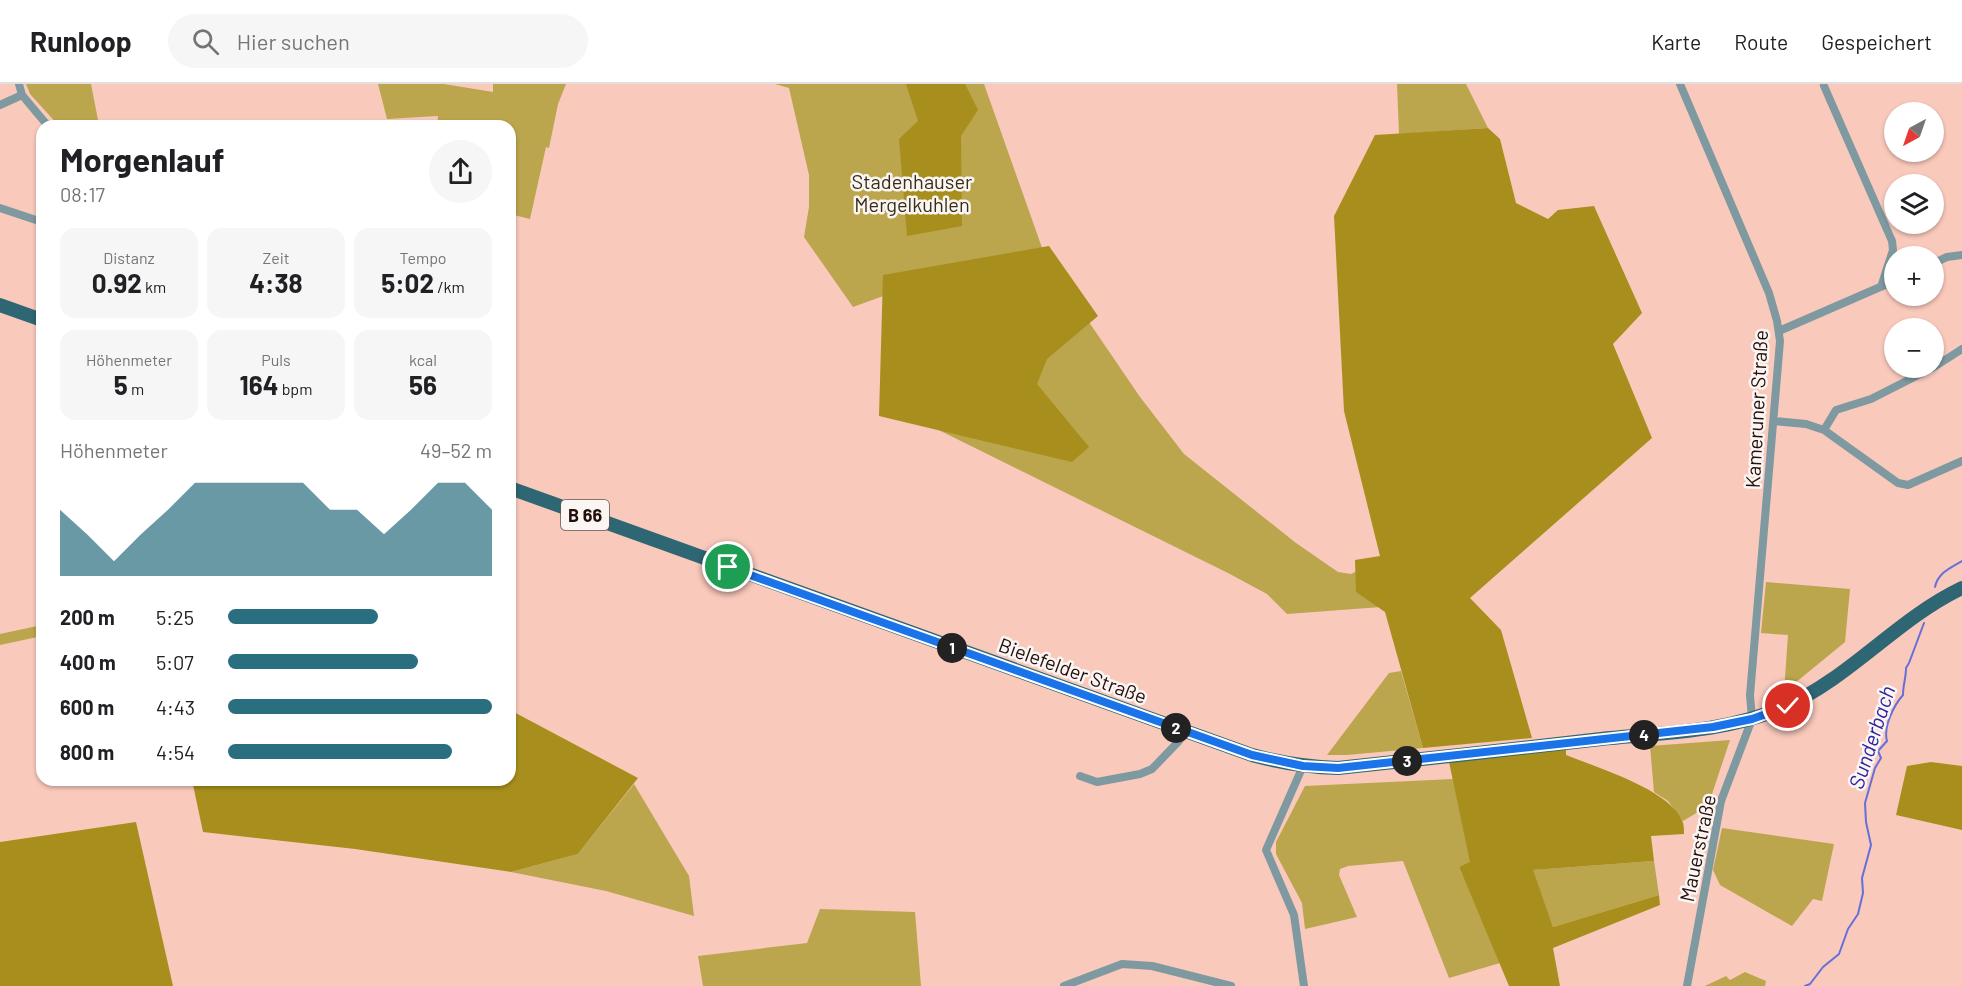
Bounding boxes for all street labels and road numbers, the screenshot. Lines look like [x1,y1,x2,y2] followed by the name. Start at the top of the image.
[1740,329,1772,489] street label: Kameruner Straße
[561,500,609,530] road number: B 66
[996,632,1150,708] street label: Bielefelder Straße
[1674,792,1720,904] street label: Mauerstraße

